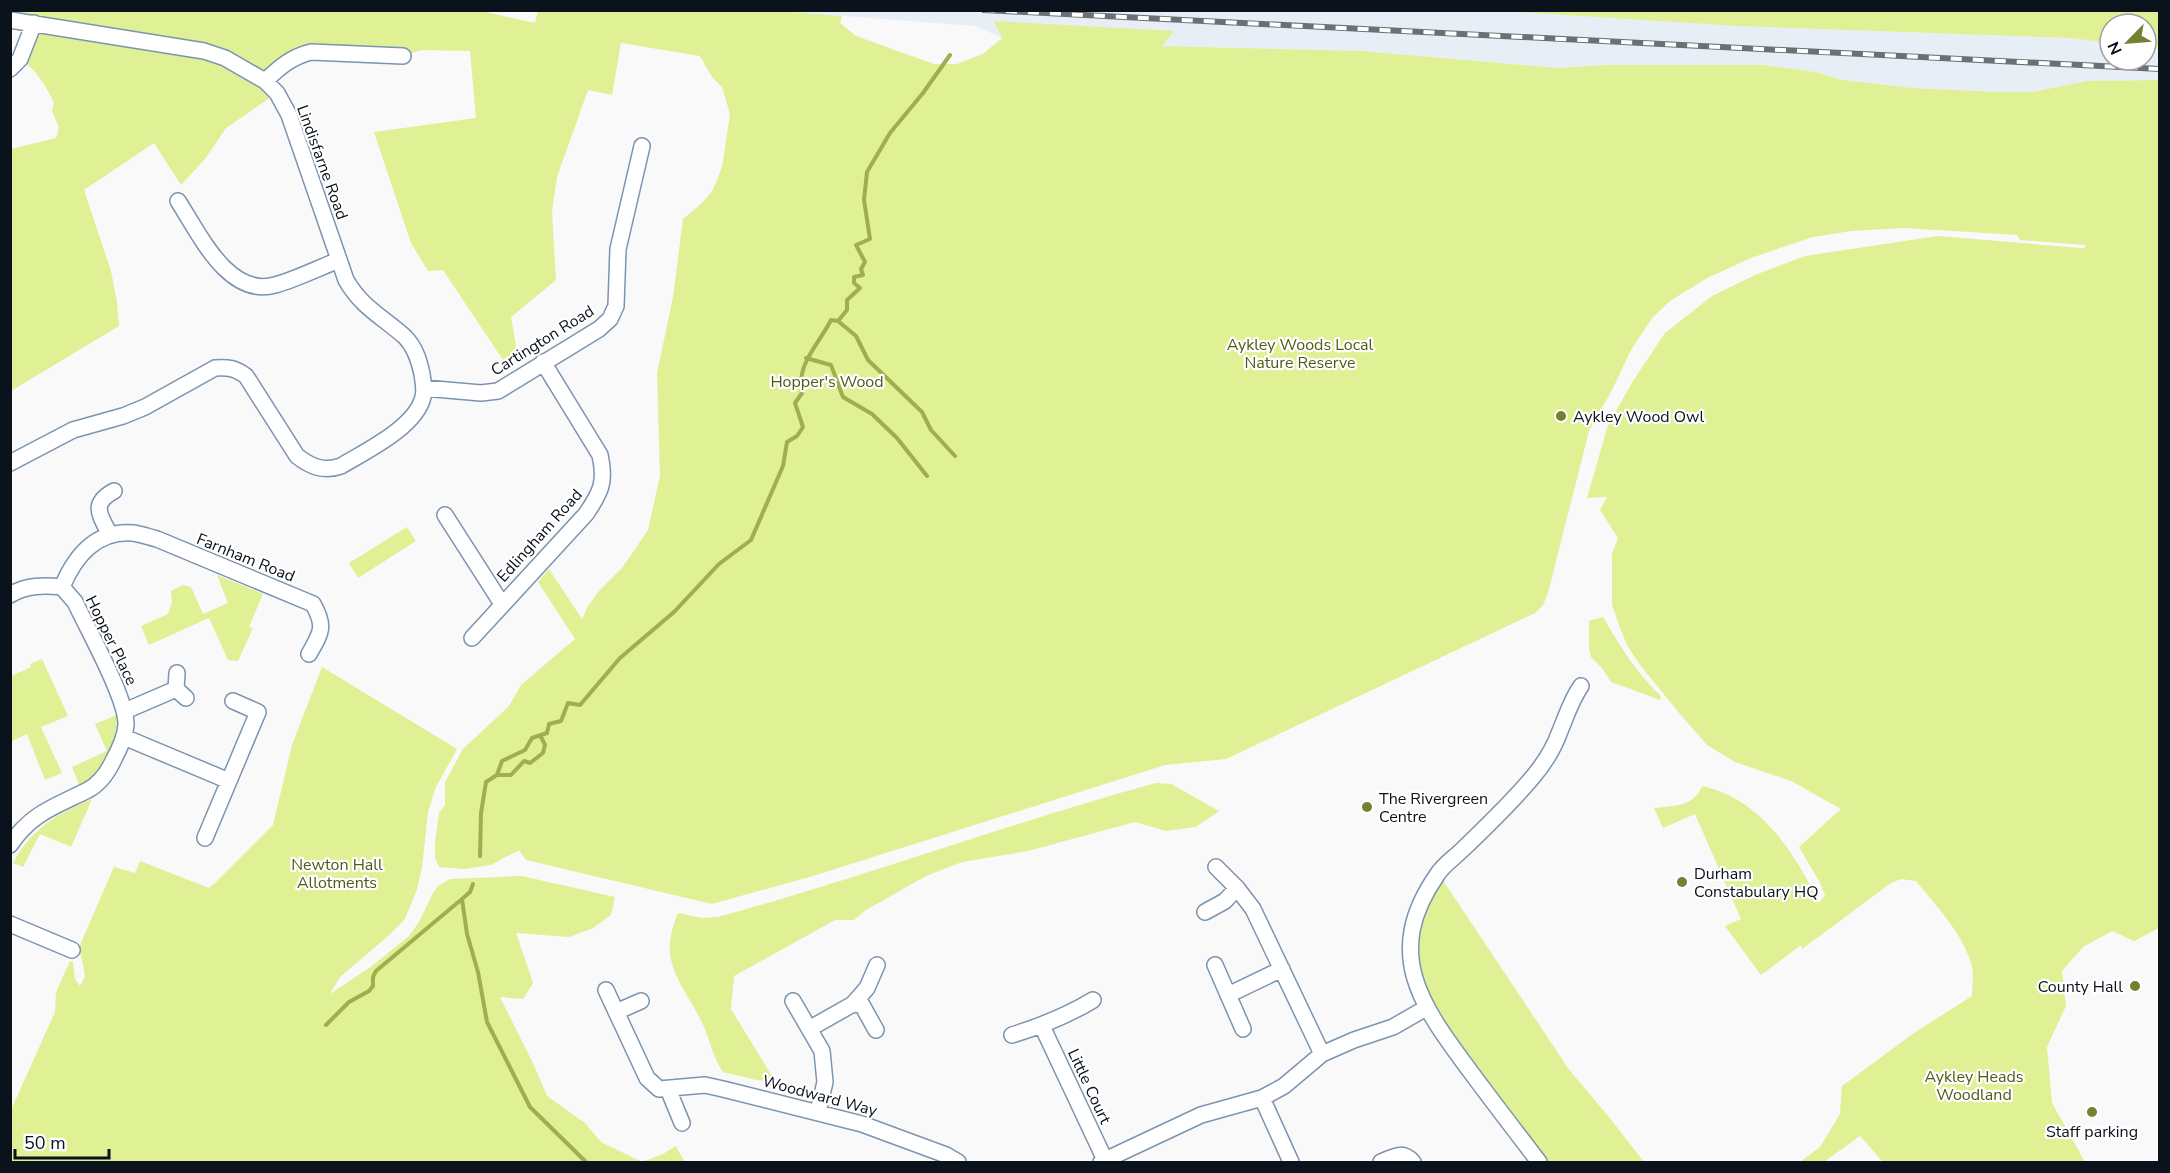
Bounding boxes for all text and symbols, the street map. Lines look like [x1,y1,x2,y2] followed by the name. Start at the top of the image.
[2098,12,2158,72] north arrow
[2103,38,2128,58] text: N
[291,102,353,223] street label: Lindisfarne Road
[487,300,598,381] street label: Cartington Road
[1227,334,1374,374] park label: Aykley Woods Local Nature Reserve
[770,371,884,393] park label: Hopper's Wood
[1573,406,1705,428] place label: Aykley Wood Owl
[1554,409,1568,423] marker: Aykley Wood Owl
[492,484,587,587] street label: Edlingham Road
[193,528,298,588] street label: Farnham Road
[80,592,142,689] street label: Hopper Place
[1379,788,1488,828] place label: The Rivergreen Centre
[1360,800,1374,814] marker: The Rivergreen Centre
[291,854,383,894] park label: Newton Hall Allotments
[1694,863,1818,903] place label: Durham Constabulary HQ
[1675,875,1689,889] marker: Durham Constabulary HQ
[2038,976,2123,998] place label: County Hall
[2128,979,2142,993] marker: County Hall
[1062,1045,1116,1128] street label: Little Court
[1924,1066,2024,1106] park label: Aykley Heads Woodland
[760,1070,880,1122] street label: Woodward Way
[2085,1105,2099,1119] marker: Staff parking
[2046,1121,2138,1143] place label: Staff parking
[15,1122,110,1160] scale bar
[24,1131,66,1155] text: 50 m

